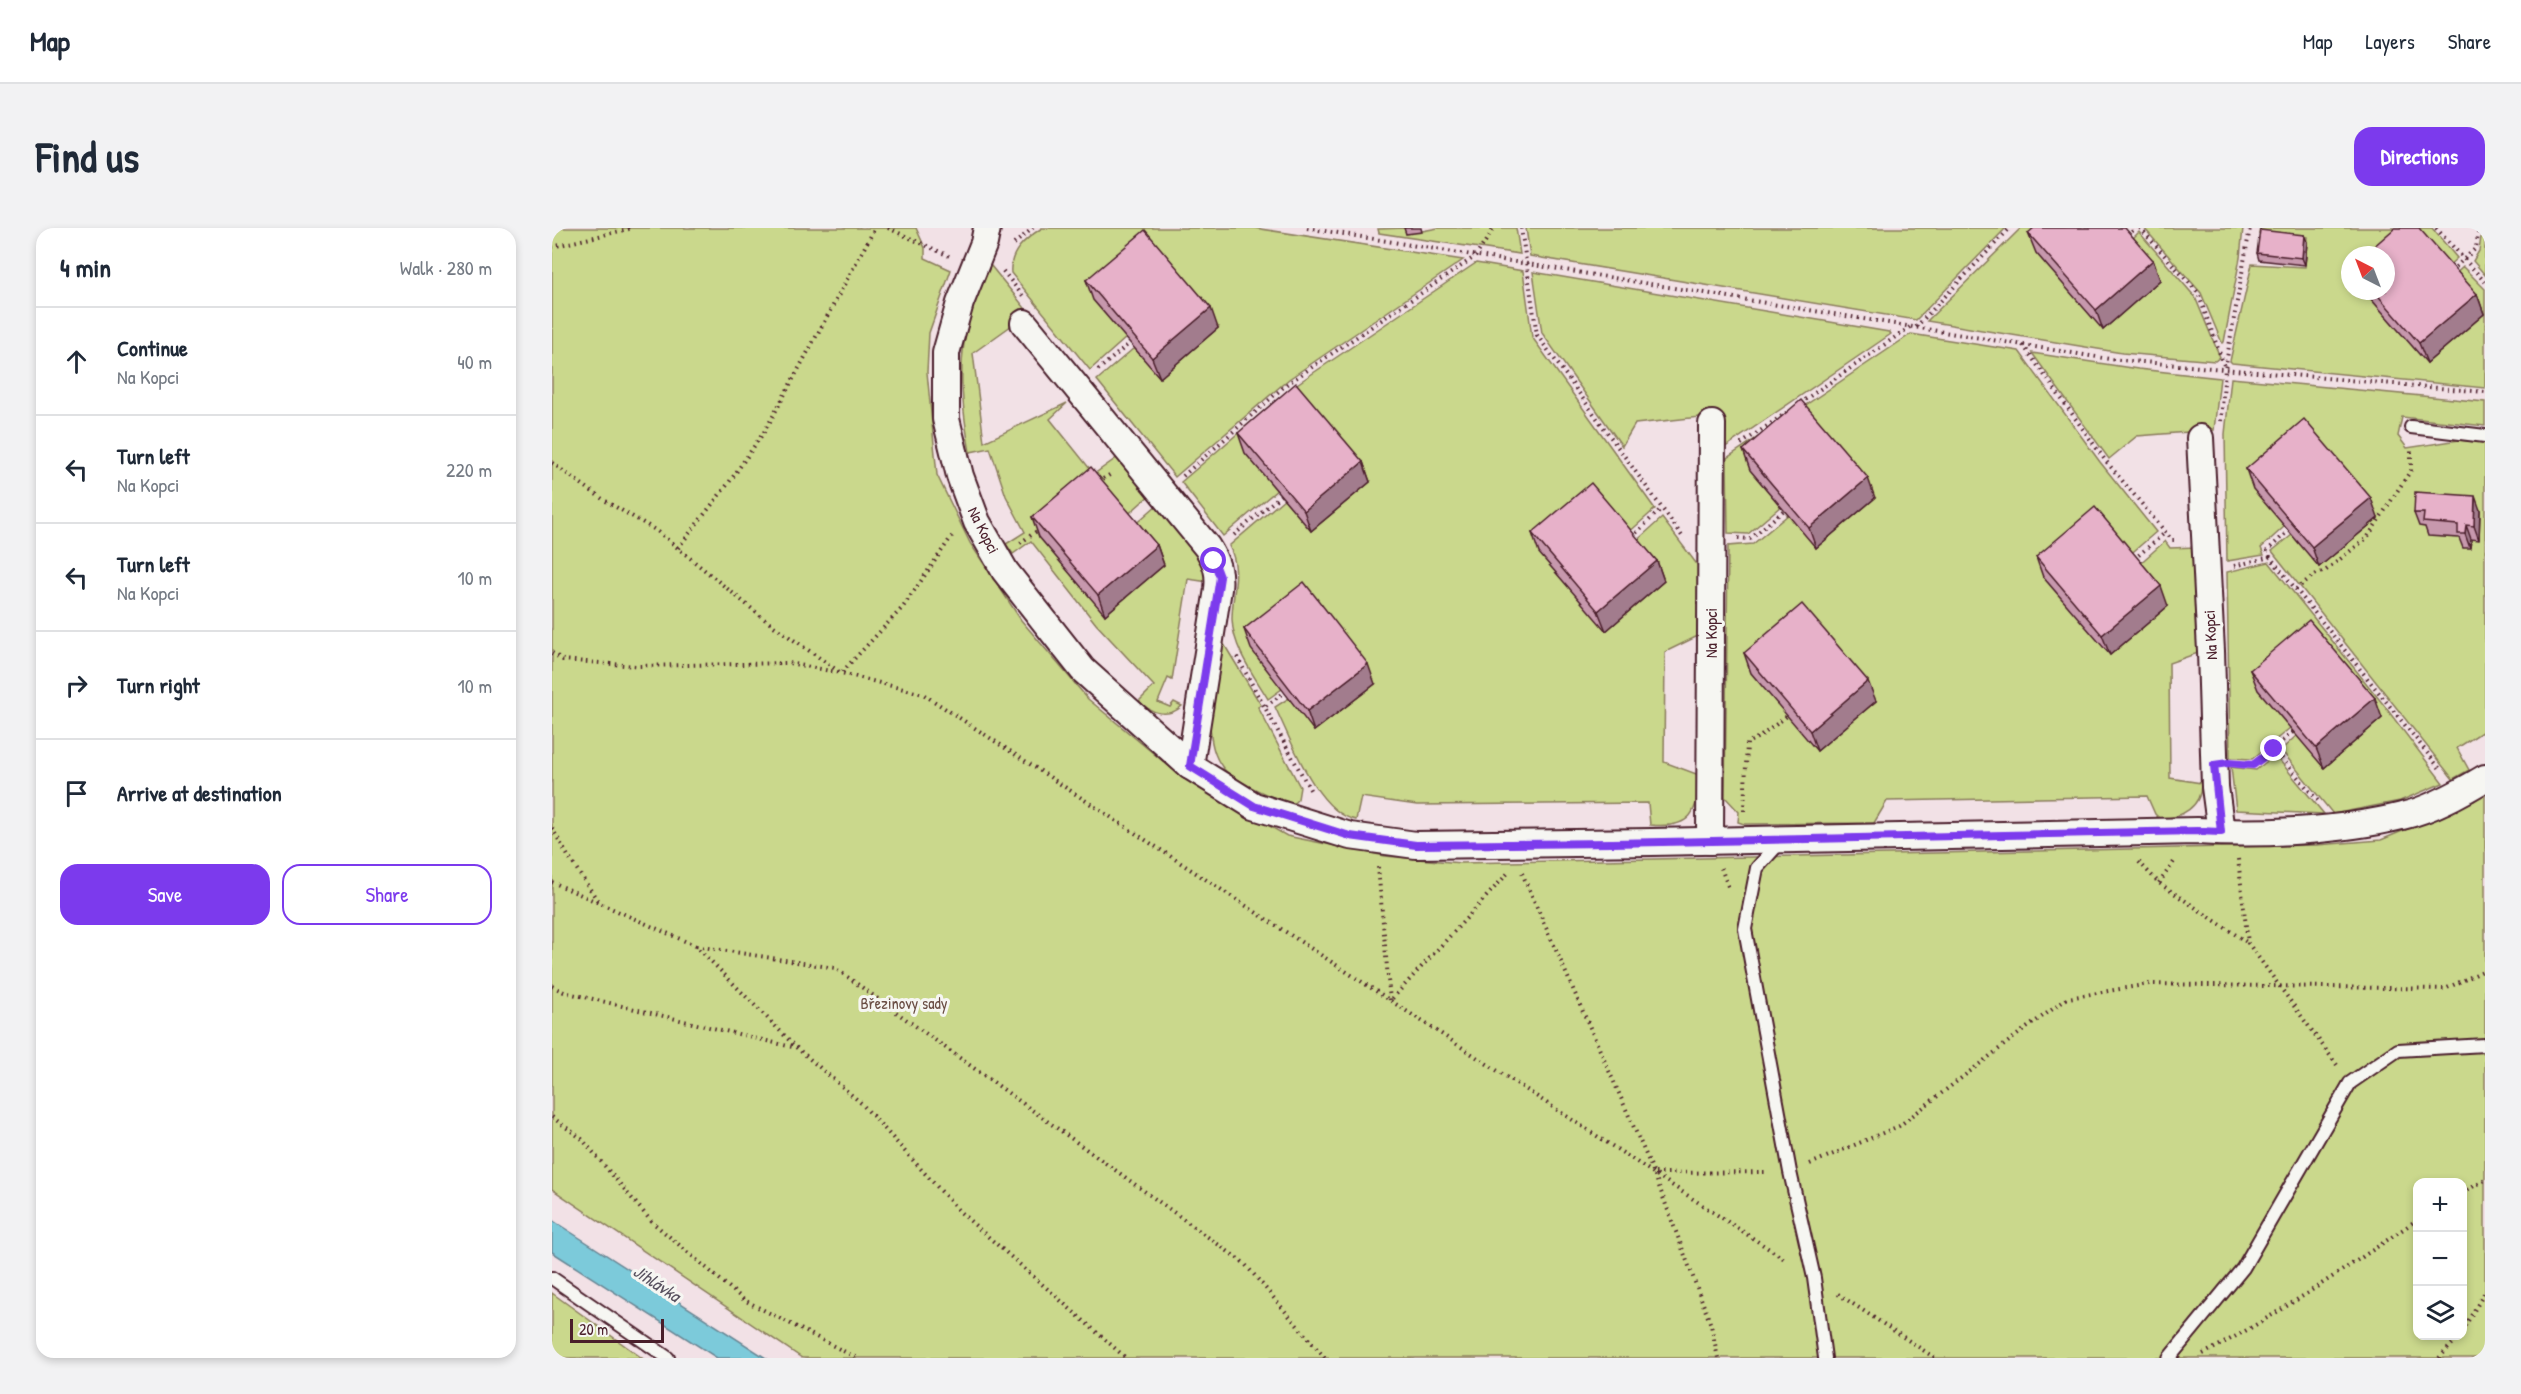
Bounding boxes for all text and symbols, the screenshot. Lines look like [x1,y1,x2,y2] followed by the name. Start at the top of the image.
[30,22,70,60] text: Map
[2303,27,2332,56] text: Map
[2365,27,2415,56] text: Layers
[2448,27,2491,56] text: Share
[2354,127,2485,186] button: Directions
[36,128,139,185] text: Find us
[2341,246,2395,300] north arrow
[60,250,111,285] text: 4 min
[400,254,492,281] text: Walk · 280 m
[117,333,188,363] text: Continue
[60,345,93,378] icon: ahead
[457,348,492,375] text: 40 m
[117,363,179,390] text: Na Kopci
[117,441,190,471] text: Turn left
[60,453,93,486] icon: left
[446,456,492,483] text: 220 m
[117,471,179,498] text: Na Kopci
[963,503,1005,557] street label: Na Kopci
[1200,547,1226,573] route start
[117,549,190,579] text: Turn left
[60,561,93,594] icon: left
[458,564,492,591] text: 10 m
[117,579,179,606] text: Na Kopci
[1700,608,1722,658] street label: Na Kopci
[2198,609,2222,661] street label: Na Kopci
[60,669,93,702] icon: right
[117,670,200,700] text: Turn right
[458,672,492,699] text: 10 m
[2260,735,2286,761] route end
[60,777,93,810] icon: arrive
[117,778,282,808] text: Arrive at destination
[60,864,270,925] button: Save
[282,864,492,925] button: Share
[860,992,948,1014] park label: Březinovy sady
[2413,1178,2467,1340] map controls
[2413,1178,2467,1232] button: +
[2413,1232,2467,1286] button: −
[628,1258,687,1309] water label: Jihlávka
[2413,1286,2467,1340] button: layers
[570,1316,664,1344] scale bar
[579,1318,608,1340] text: 20 m

